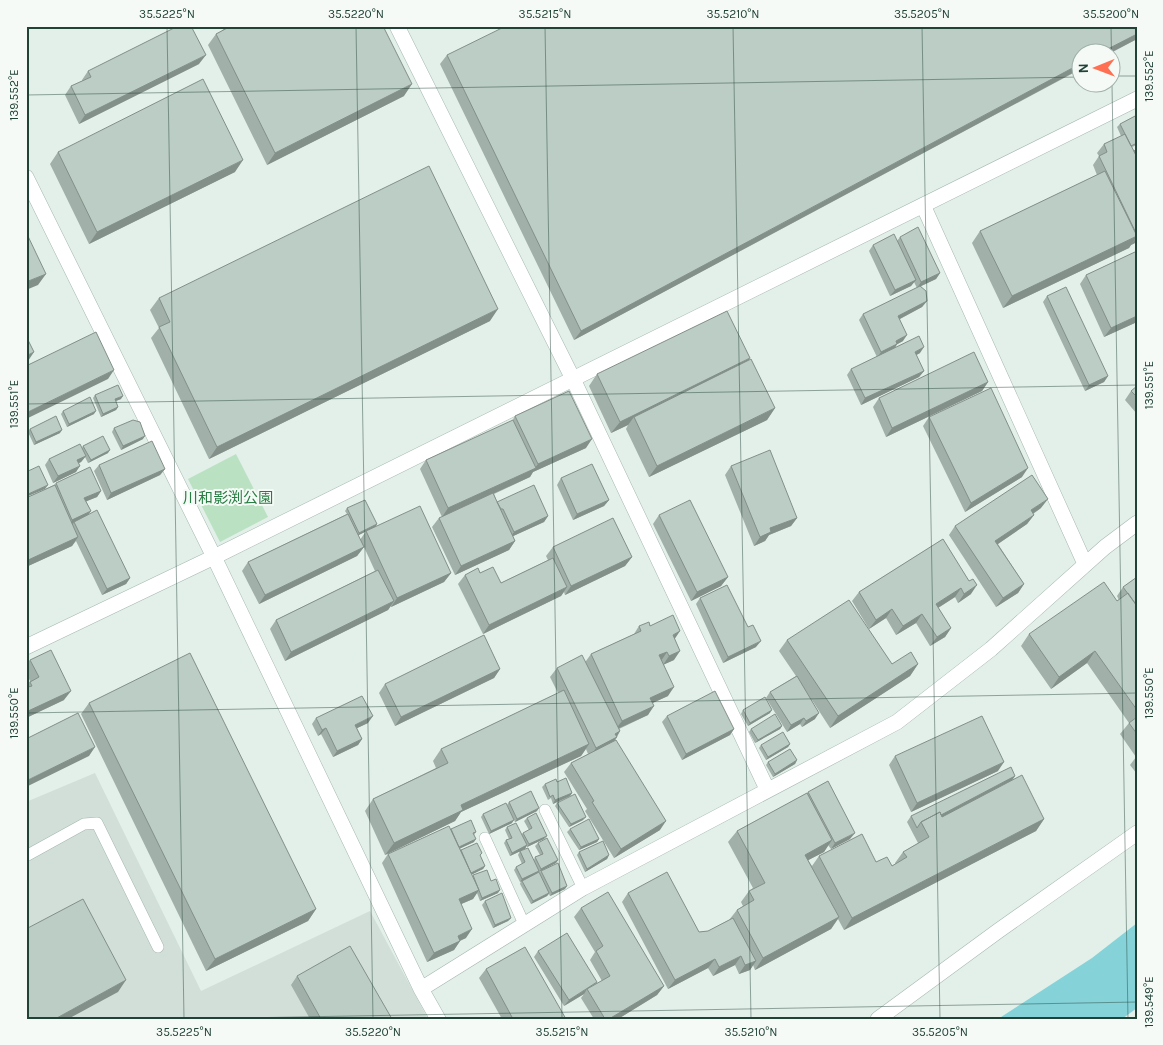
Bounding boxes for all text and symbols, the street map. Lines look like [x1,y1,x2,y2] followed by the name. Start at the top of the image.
[139,7,195,21] text: 35.5225°N
[328,7,384,21] text: 35.5220°N
[519,7,571,21] text: 35.5215°N
[706,7,760,21] text: 35.5210°N
[894,7,950,21] text: 35.5205°N
[1083,7,1139,21] text: 35.5200°N
[1070,42,1120,92] north arrow
[1142,50,1156,102] text: 139.552°E
[1075,63,1092,73] text: N
[7,69,21,121] text: 139.552°E
[1142,361,1156,409] text: 139.551°E
[7,380,21,428] text: 139.551°E
[183,489,273,507] park label: 川和影渕公園
[1142,667,1156,719] text: 139.550°E
[7,687,21,739] text: 139.550°E
[1142,976,1156,1028] text: 139.549°E
[156,1025,212,1039] text: 35.5225°N
[345,1025,401,1039] text: 35.5220°N
[536,1025,588,1039] text: 35.5215°N
[724,1025,778,1039] text: 35.5210°N
[912,1025,968,1039] text: 35.5205°N

